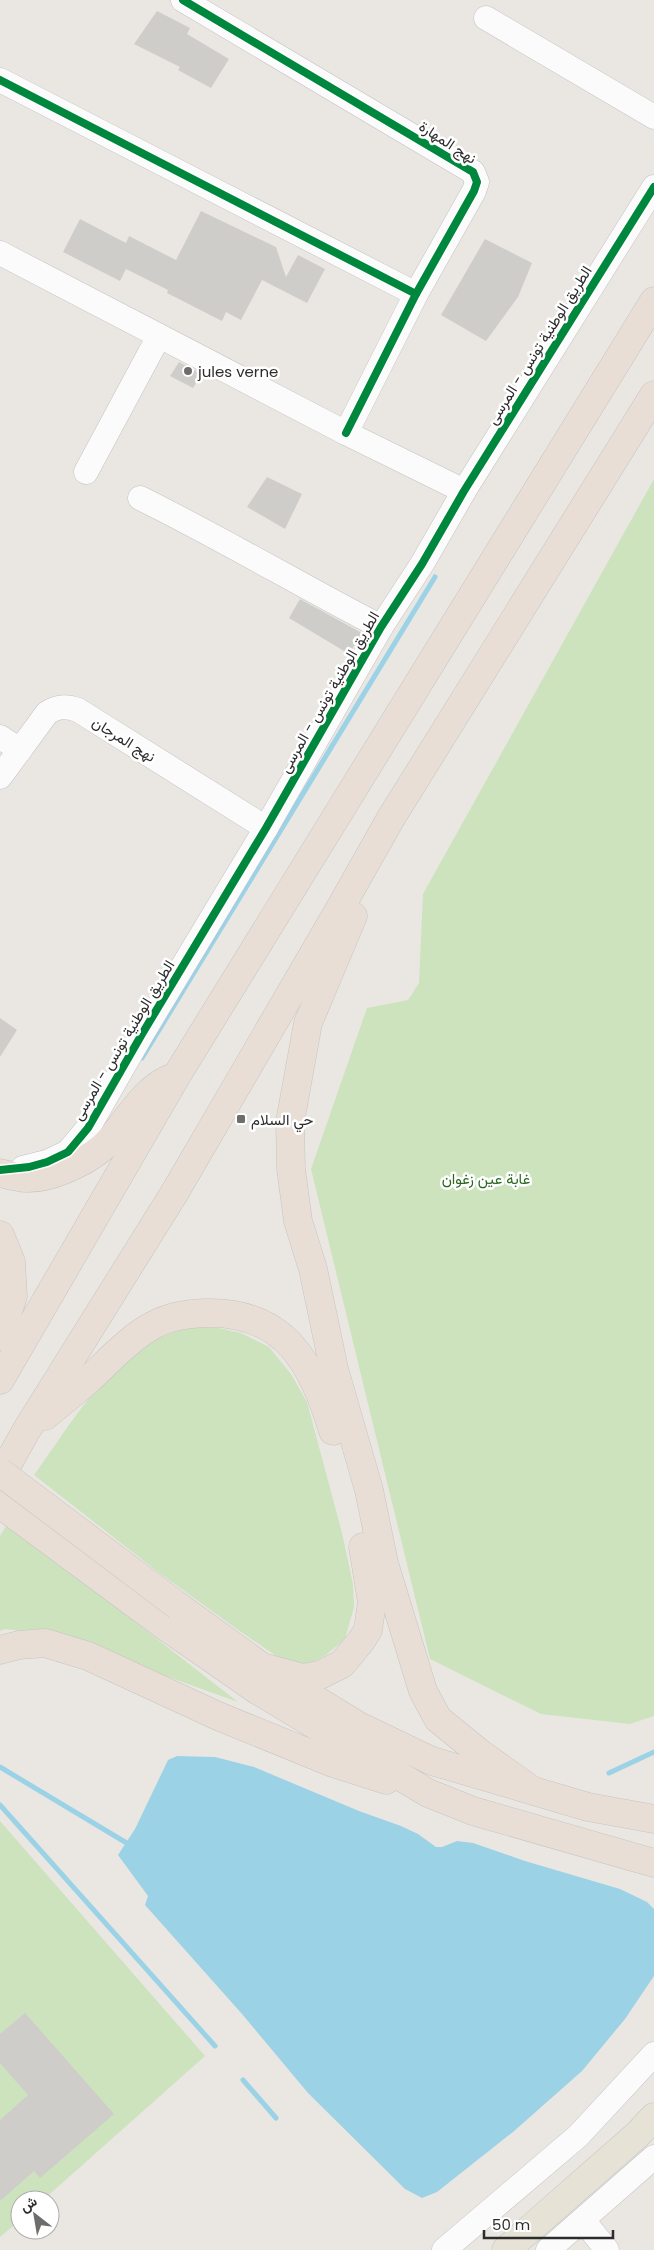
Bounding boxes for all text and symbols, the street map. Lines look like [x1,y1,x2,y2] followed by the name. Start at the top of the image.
[415,116,481,169] street label: نهج المهارة
[481,262,597,428] street label: الطريق الوطنية تونس - المرسى
[197,361,278,382] place label: jules verne
[182,365,194,377] marker: jules verne
[274,607,384,777] street label: الطريق الوطنية تونس - المرسى
[88,711,160,768] street label: نهج المرجان
[67,956,179,1124] street label: الطريق الوطنية تونس - المرسى
[251,1109,313,1133] place label: حي السلام
[235,1113,247,1125] marker: حي السلام
[442,1168,530,1189] park label: غابة عين زغوان
[10,2190,60,2240] north arrow
[16,2191,41,2217] text: ش
[484,2208,613,2240] scale bar
[492,2214,530,2235] text: 50 m

